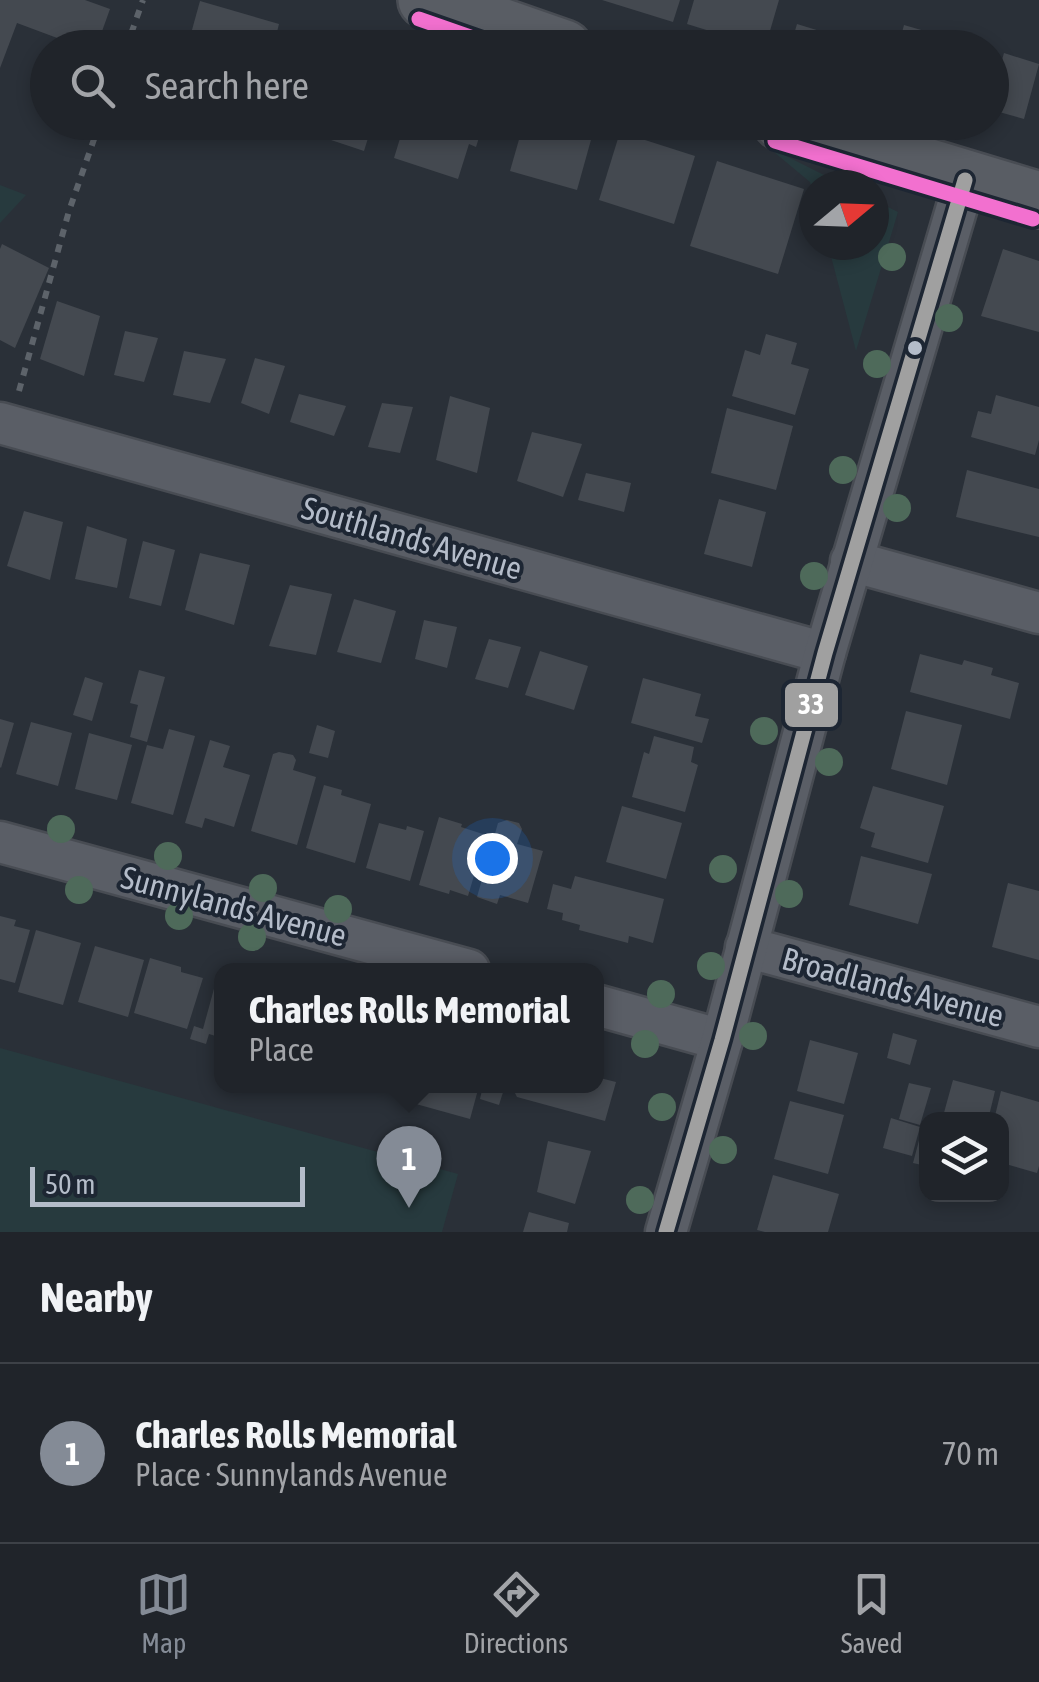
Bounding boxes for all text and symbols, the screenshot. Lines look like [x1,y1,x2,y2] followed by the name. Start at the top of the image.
[30,30,1009,140] search box
[65,58,120,113] icon: search
[145,64,309,107] text: Search here
[799,170,889,260] north arrow
[905,338,925,358] unlabelled marker
[298,489,526,587] street label: Southlands Avenue
[783,681,840,729] line badge: 33
[798,688,824,720] text: 33
[467,833,518,884] your location
[117,858,351,954] street label: Sunnylands Avenue
[778,940,1008,1034] street label: Broadlands Avenue
[214,963,604,1093] popup
[248,988,570,1031] text: Charles Rolls Memorial
[248,1031,314,1068] text: Place
[919,1112,1009,1202] map controls
[919,1112,1009,1202] button: layers
[376,1126,442,1208] pin: 1
[30,1162,305,1206] scale bar
[45,1168,95,1200] text: 50 m
[40,1273,153,1321] text: Nearby
[135,1413,456,1456] text: Charles Rolls Memorial
[65,1435,80,1472] text: 1
[941,1435,999,1472] text: 70 m
[135,1456,447,1493] text: Place · Sunnylands Avenue
[136,1567,191,1659] tab: Map
[464,1567,568,1659] tab: Directions
[841,1567,903,1659] tab: Saved

